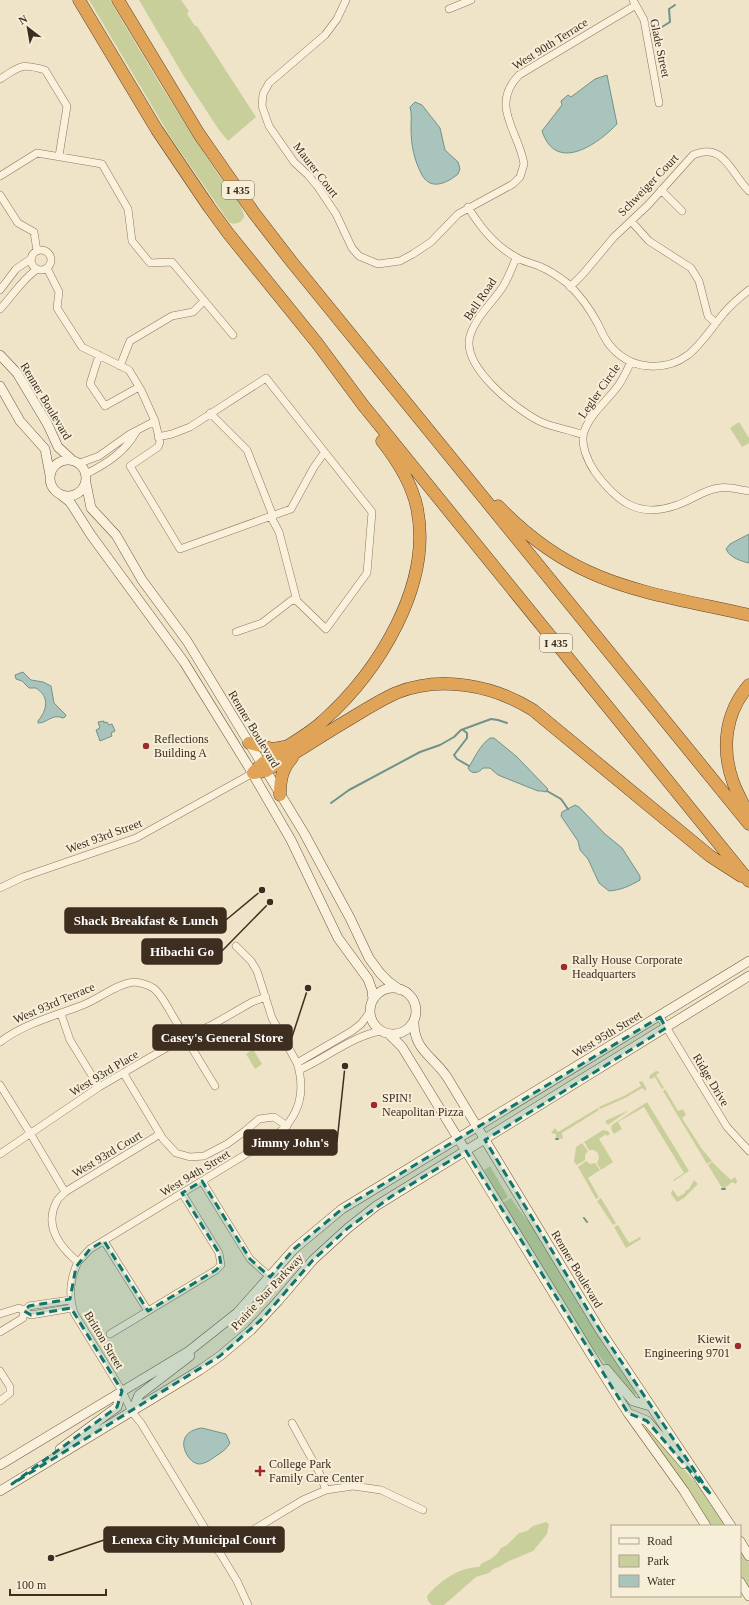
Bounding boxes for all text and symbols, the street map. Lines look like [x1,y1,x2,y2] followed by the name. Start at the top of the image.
[8,8,48,48] north arrow
[16,12,29,27] text: N
[510,15,590,73] street label: West 90th Terrace
[647,17,673,79] street label: Glade Street
[290,140,342,201] street label: Maurer Court
[615,151,682,219] street label: Schweiger Court
[222,181,254,199] road number: I 435
[461,275,499,323] street label: Bell Road
[17,360,75,442] street label: Renner Boulevard
[575,361,623,421] street label: Legler Circle
[540,634,572,652] road number: I 435
[225,688,283,770] street label: Renner Boulevard
[154,732,209,760] place label: Reflections Building A
[141,741,151,751] marker: Reflections Building A
[64,816,144,856] street label: West 93rd Street
[65,908,226,933] callout: Shack Breakfast & Lunch
[74,913,219,928] text: Shack Breakfast & Lunch
[142,939,222,964] callout: Hibachi Go
[150,944,214,959] text: Hibachi Go
[572,953,683,981] place label: Rally House Corporate Headquarters
[559,962,569,972] marker: Rally House Corporate Headquarters
[11,980,97,1026] street label: West 93rd Terrace
[570,1007,645,1060] street label: West 95th Street
[153,1025,292,1050] callout: Casey's General Store
[161,1030,283,1045] text: Casey's General Store
[67,1047,141,1099] street label: West 93rd Place
[690,1051,732,1109] street label: Ridge Drive
[382,1091,464,1119] place label: SPIN! Neapolitan Pizza
[369,1100,379,1110] marker: SPIN! Neapolitan Pizza
[70,1127,145,1180] street label: West 93rd Court
[244,1130,337,1155] callout: Jimmy John's
[251,1135,329,1150] text: Jimmy John's
[158,1146,233,1199] street label: West 94th Street
[548,1228,606,1310] street label: Renner Boulevard
[228,1251,306,1333] street label: Prairie Star Parkway
[81,1309,127,1372] street label: Britton Street
[644,1332,731,1360] place label: Kiewit Engineering 9701
[733,1341,743,1351] marker: Kiewit Engineering 9701
[269,1457,364,1485] place label: College Park Family Care Center
[254,1465,266,1477] marker: College Park Family Care Center
[611,1525,741,1597] legend
[104,1527,284,1552] callout: Lenexa City Municipal Court
[112,1532,277,1547] text: Lenexa City Municipal Court
[647,1534,672,1548] text: Road
[647,1554,669,1568] text: Park
[10,1571,106,1597] scale bar
[647,1574,675,1588] text: Water
[16,1578,47,1592] text: 100 m

